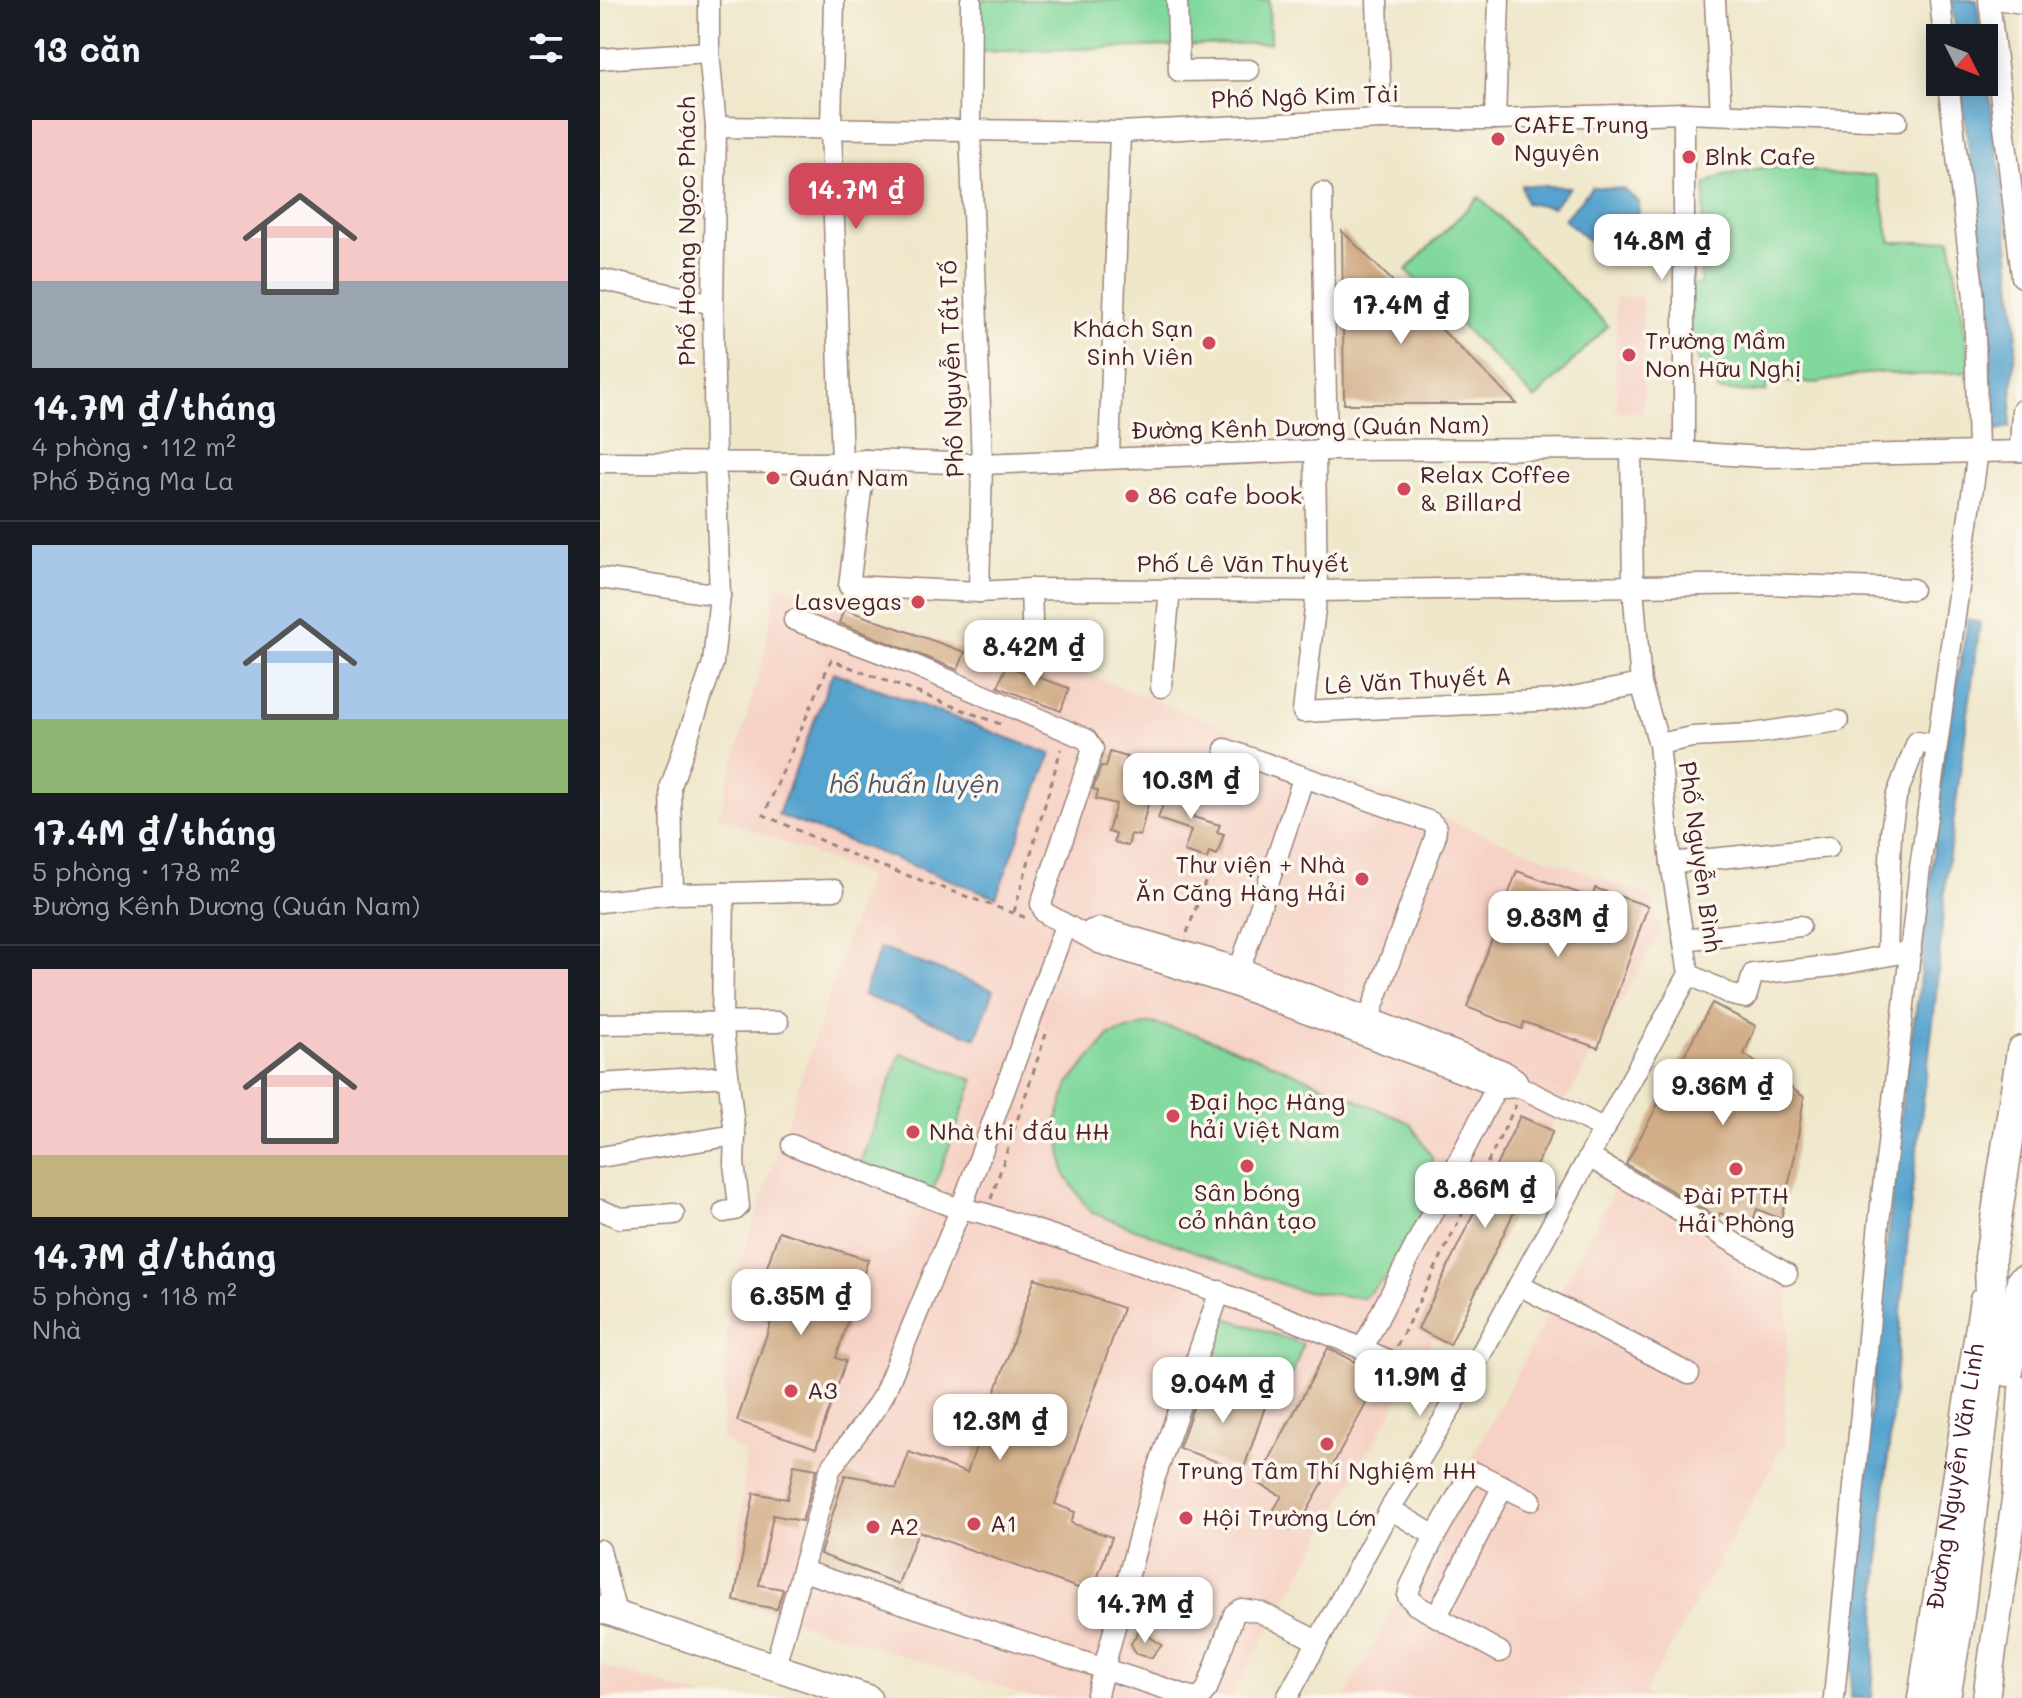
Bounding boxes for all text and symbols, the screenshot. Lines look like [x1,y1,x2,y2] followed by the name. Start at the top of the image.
[1926,24,1998,96] north arrow
[1926,24,1998,96] map controls
[32,26,140,71] text: 13 căn
[524,26,568,70] icon: filters
[1210,77,1399,114] street label: Phố Ngô Kim Tài
[670,96,701,366] street label: Phố Hoàng Ngọc Phách
[1514,108,1648,167] place label: CAFE Trung Nguyên
[1489,130,1507,148] marker: CAFE Trung Nguyên
[1705,140,1816,171] place label: Blnk Cafe
[1680,148,1698,166] marker: Blnk Cafe
[782,163,930,231] pin: 14.7M ₫
[228,172,372,316] icon: home
[807,172,905,206] text: 14.7M ₫
[1588,214,1736,282] pin: 14.8M ₫
[1612,223,1712,257] text: 14.8M ₫
[931,260,970,478] street label: Phố Nguyễn Tất Tố
[1327,278,1475,346] pin: 17.4M ₫
[1352,287,1450,321] text: 17.4M ₫
[1073,312,1193,371] place label: Khách Sạn Sinh Viên
[1645,324,1801,383] place label: Trường Mầm Non Hữu Nghị
[1200,334,1218,352] marker: Khách Sạn Sinh Viên
[1620,346,1638,364] marker: Trường Mầm Non Hữu Nghị
[32,384,276,429] text: 14.7M ₫/tháng
[1131,408,1489,445] street label: Đường Kênh Dương (Quán Nam)
[32,429,236,463] text: 4 phòng · 112 m²
[1420,458,1571,517] place label: Relax Coffee & Billard
[789,461,909,492] place label: Quán Nam
[32,463,234,497] text: Phố Đặng Ma La
[764,469,782,487] marker: Quán Nam
[1148,479,1302,510] place label: 86 cafe book
[1395,480,1413,498] marker: Relax Coffee & Billard
[1123,487,1141,505] marker: 86 cafe book
[1137,547,1349,578] street label: Phố Lê Văn Thuyết
[795,585,902,616] place label: Lasvegas
[909,593,927,611] marker: Lasvegas
[228,597,372,741] icon: home
[960,620,1108,688] pin: 8.42M ₫
[982,629,1086,663] text: 8.42M ₫
[1324,659,1512,700] street label: Lê Văn Thuyết A
[1117,753,1265,821] pin: 10.3M ₫
[1673,759,1730,954] street label: Phố Nguyễn Bình
[1141,762,1241,796] text: 10.3M ₫
[828,766,1000,800] water label: hồ huấn luyện
[32,809,276,854] text: 17.4M ₫/tháng
[1135,848,1346,907] place label: Thư viện + Nhà Ăn Căng Hàng Hải
[32,854,240,888] text: 5 phòng · 178 m²
[1353,870,1371,888] marker: Thư viện + Nhà Ăn Căng Hàng Hải
[32,888,420,922] text: Đường Kênh Dương (Quán Nam)
[1484,891,1632,959] pin: 9.83M ₫
[1506,900,1610,934] text: 9.83M ₫
[228,1021,372,1165] icon: home
[1649,1059,1797,1127] pin: 9.36M ₫
[1672,1068,1774,1102] text: 9.36M ₫
[1189,1085,1345,1144] place label: Đại học Hàng hải Việt Nam
[1164,1107,1182,1125] marker: Đại học Hàng hải Việt Nam
[929,1115,1109,1146] place label: Nhà thi đấu HH
[904,1123,922,1141] marker: Nhà thi đấu HH
[1238,1157,1256,1175] marker: Sân bóng cỏ nhân tạo
[1727,1160,1745,1178] marker: Đài PTTH Hải Phòng
[1411,1162,1559,1230] pin: 8.86M ₫
[1433,1171,1537,1205] text: 8.86M ₫
[1178,1176,1316,1235] place label: Sân bóng cỏ nhân tạo
[1678,1179,1794,1238] place label: Đài PTTH Hải Phòng
[32,1233,276,1278] text: 14.7M ₫/tháng
[727,1269,875,1337] pin: 6.35M ₫
[32,1278,237,1312] text: 5 phòng · 118 m²
[750,1278,852,1312] text: 6.35M ₫
[32,1312,82,1346] text: Nhà
[1918,1341,1990,1612] street label: Đường Nguyễn Văn Linh
[1346,1350,1494,1418] pin: 11.9M ₫
[1149,1357,1297,1425] pin: 9.04M ₫
[1373,1359,1467,1393] text: 11.9M ₫
[1171,1366,1275,1400] text: 9.04M ₫
[807,1374,838,1405] place label: A3
[782,1382,800,1400] marker: A3
[926,1394,1074,1462] pin: 12.3M ₫
[951,1403,1049,1437] text: 12.3M ₫
[1318,1435,1336,1453] marker: Trung Tâm Thí Nghiệm HH
[1177,1454,1477,1485] place label: Trung Tâm Thí Nghiệm HH
[1202,1501,1376,1532] place label: Hội Trường Lớn
[990,1507,1017,1538] place label: A1
[1177,1509,1195,1527] marker: Hội Trường Lớn
[889,1510,919,1541] place label: A2
[965,1515,983,1533] marker: A1
[864,1518,882,1536] marker: A2
[1071,1577,1219,1645] pin: 14.7M ₫
[1096,1586,1194,1620] text: 14.7M ₫

